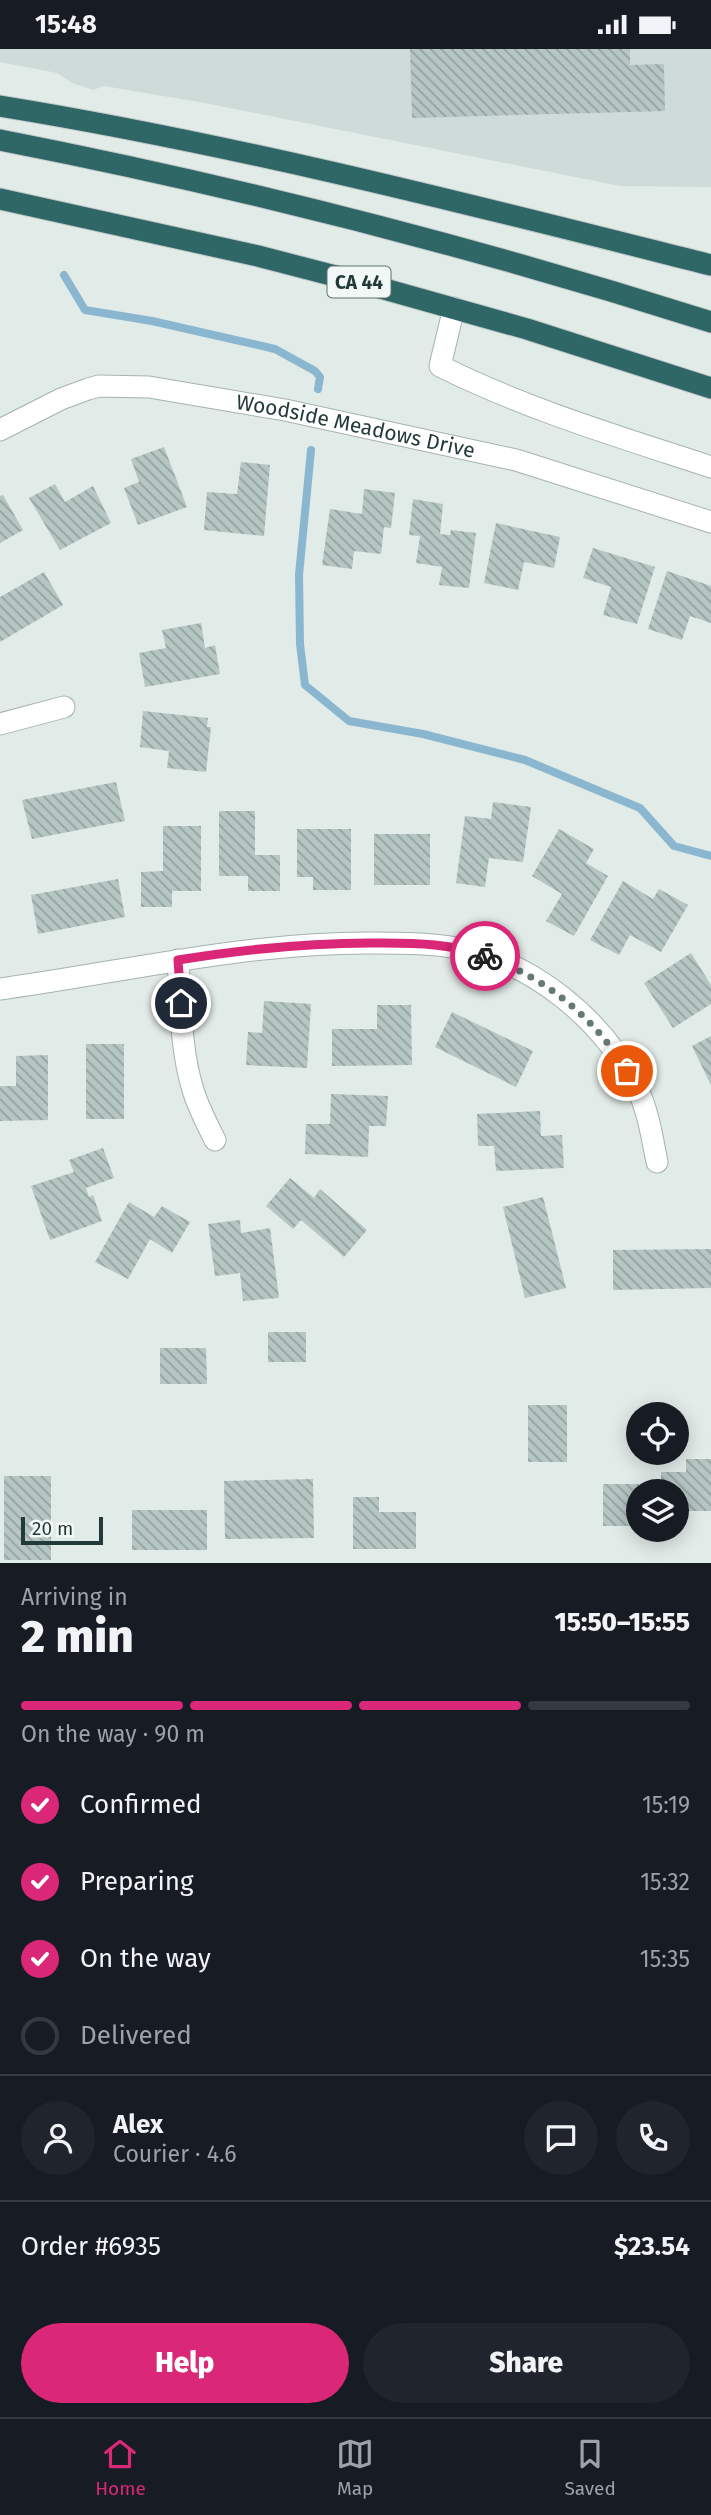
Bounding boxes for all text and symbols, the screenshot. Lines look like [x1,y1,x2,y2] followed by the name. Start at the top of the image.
[35,9,97,40] text: 15:48
[328,267,390,297] road number: CA 44
[234,389,477,464] street label: Woodside Meadows Drive
[450,921,520,991] courier
[466,937,504,975] icon: bike
[151,973,211,1033] pin
[162,984,200,1022] icon: home
[597,1041,657,1101] pin
[608,1052,646,1090] icon: bag
[626,1402,689,1542] map controls
[626,1402,689,1465] button: locate
[626,1479,689,1542] button: layers
[21,1514,103,1546] scale bar
[32,1517,73,1540] text: 20 m
[21,1583,128,1611] text: Arriving in
[554,1607,690,1638] text: 15:50–15:55
[21,1609,134,1664] text: 2 min
[21,1720,205,1748] text: On the way · 90 m
[21,1786,59,1824] icon: check
[80,1789,201,1820] text: Confirmed
[642,1791,690,1819] text: 15:19
[21,1863,59,1901] icon: check
[80,1866,193,1897] text: Preparing
[640,1868,690,1896] text: 15:32
[21,1940,59,1978] icon: check
[80,1943,211,1974] text: On the way
[640,1945,690,1973] text: 15:35
[80,2020,192,2051] text: Delivered
[21,2101,95,2175] button: person
[524,2101,598,2175] button: chat
[616,2101,690,2175] button: phone
[113,2109,163,2140] text: Alex
[113,2140,237,2168] text: Courier · 4.6
[21,2231,161,2262] text: Order #6935
[614,2231,690,2262] text: $23.54
[21,2323,349,2403] button: Help
[363,2323,690,2403] button: Share
[95,2435,146,2500] tab: Home
[336,2435,374,2500] tab: Map
[564,2435,616,2500] tab: Saved

